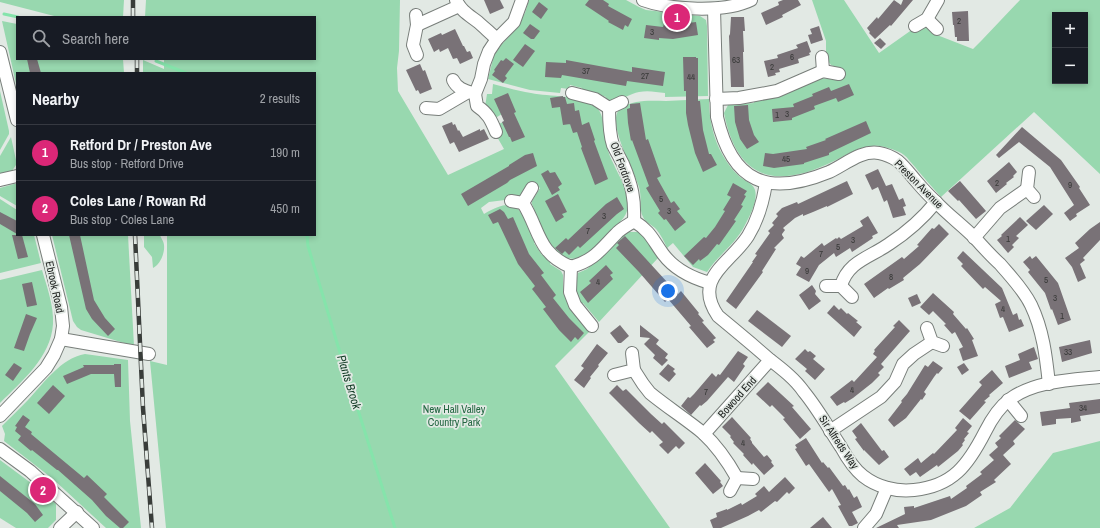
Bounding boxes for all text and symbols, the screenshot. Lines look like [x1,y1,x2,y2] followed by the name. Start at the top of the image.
[664,2,690,32] pin: 1
[1052,12,1088,84] map controls
[1052,12,1088,48] button: +
[957,15,961,27] house number: 2
[16,16,316,60] search box
[650,26,654,38] house number: 3
[30,27,52,49] icon: search
[62,28,129,49] text: Search here
[1052,48,1088,84] button: −
[790,51,794,63] house number: 6
[732,54,740,66] house number: 63
[770,61,774,73] house number: 2
[582,65,590,77] house number: 37
[641,70,649,82] house number: 27
[687,71,695,83] house number: 44
[32,87,79,110] text: Nearby
[260,90,300,107] text: 2 results
[785,108,789,120] house number: 3
[775,109,779,121] house number: 1
[70,134,212,155] text: Retford Dr / Preston Ave
[607,140,639,194] street label: Old Fordrove
[42,144,48,161] text: 1
[270,144,300,161] text: 190 m
[782,153,790,165] house number: 45
[70,155,184,172] text: Bus stop · Retford Drive
[892,157,946,211] street label: Preston Avenue
[995,177,999,189] house number: 2
[1068,179,1072,191] house number: 9
[70,190,206,211] text: Coles Lane / Rowan Rd
[659,193,663,205] house number: 5
[42,200,48,217] text: 2
[270,200,300,217] text: 450 m
[667,205,671,217] house number: 3
[602,210,606,222] house number: 3
[70,211,174,228] text: Bus stop · Coles Lane
[586,225,590,237] house number: 7
[1006,233,1010,245] house number: 1
[851,234,855,246] house number: 3
[836,241,840,253] house number: 5
[819,248,823,260] house number: 7
[43,260,67,314] street label: Ebrook Road
[805,265,809,277] house number: 9
[889,271,893,283] house number: 8
[1044,274,1048,286] house number: 5
[596,276,600,288] house number: 4
[658,281,678,301] your location
[1053,292,1057,304] house number: 3
[1001,303,1005,315] house number: 4
[1060,310,1064,322] house number: 1
[1064,346,1072,358] house number: 33
[333,353,365,412] water label: Plants Brook
[715,373,759,421] street label: Bowood End
[850,384,854,396] house number: 4
[704,386,708,398] house number: 7
[423,402,486,429] park label: New Hall Valley Country Park
[1079,402,1087,414] house number: 34
[816,412,862,472] street label: Sir Alfreds Way
[741,437,745,449] house number: 4
[30,475,56,505] pin: 2

